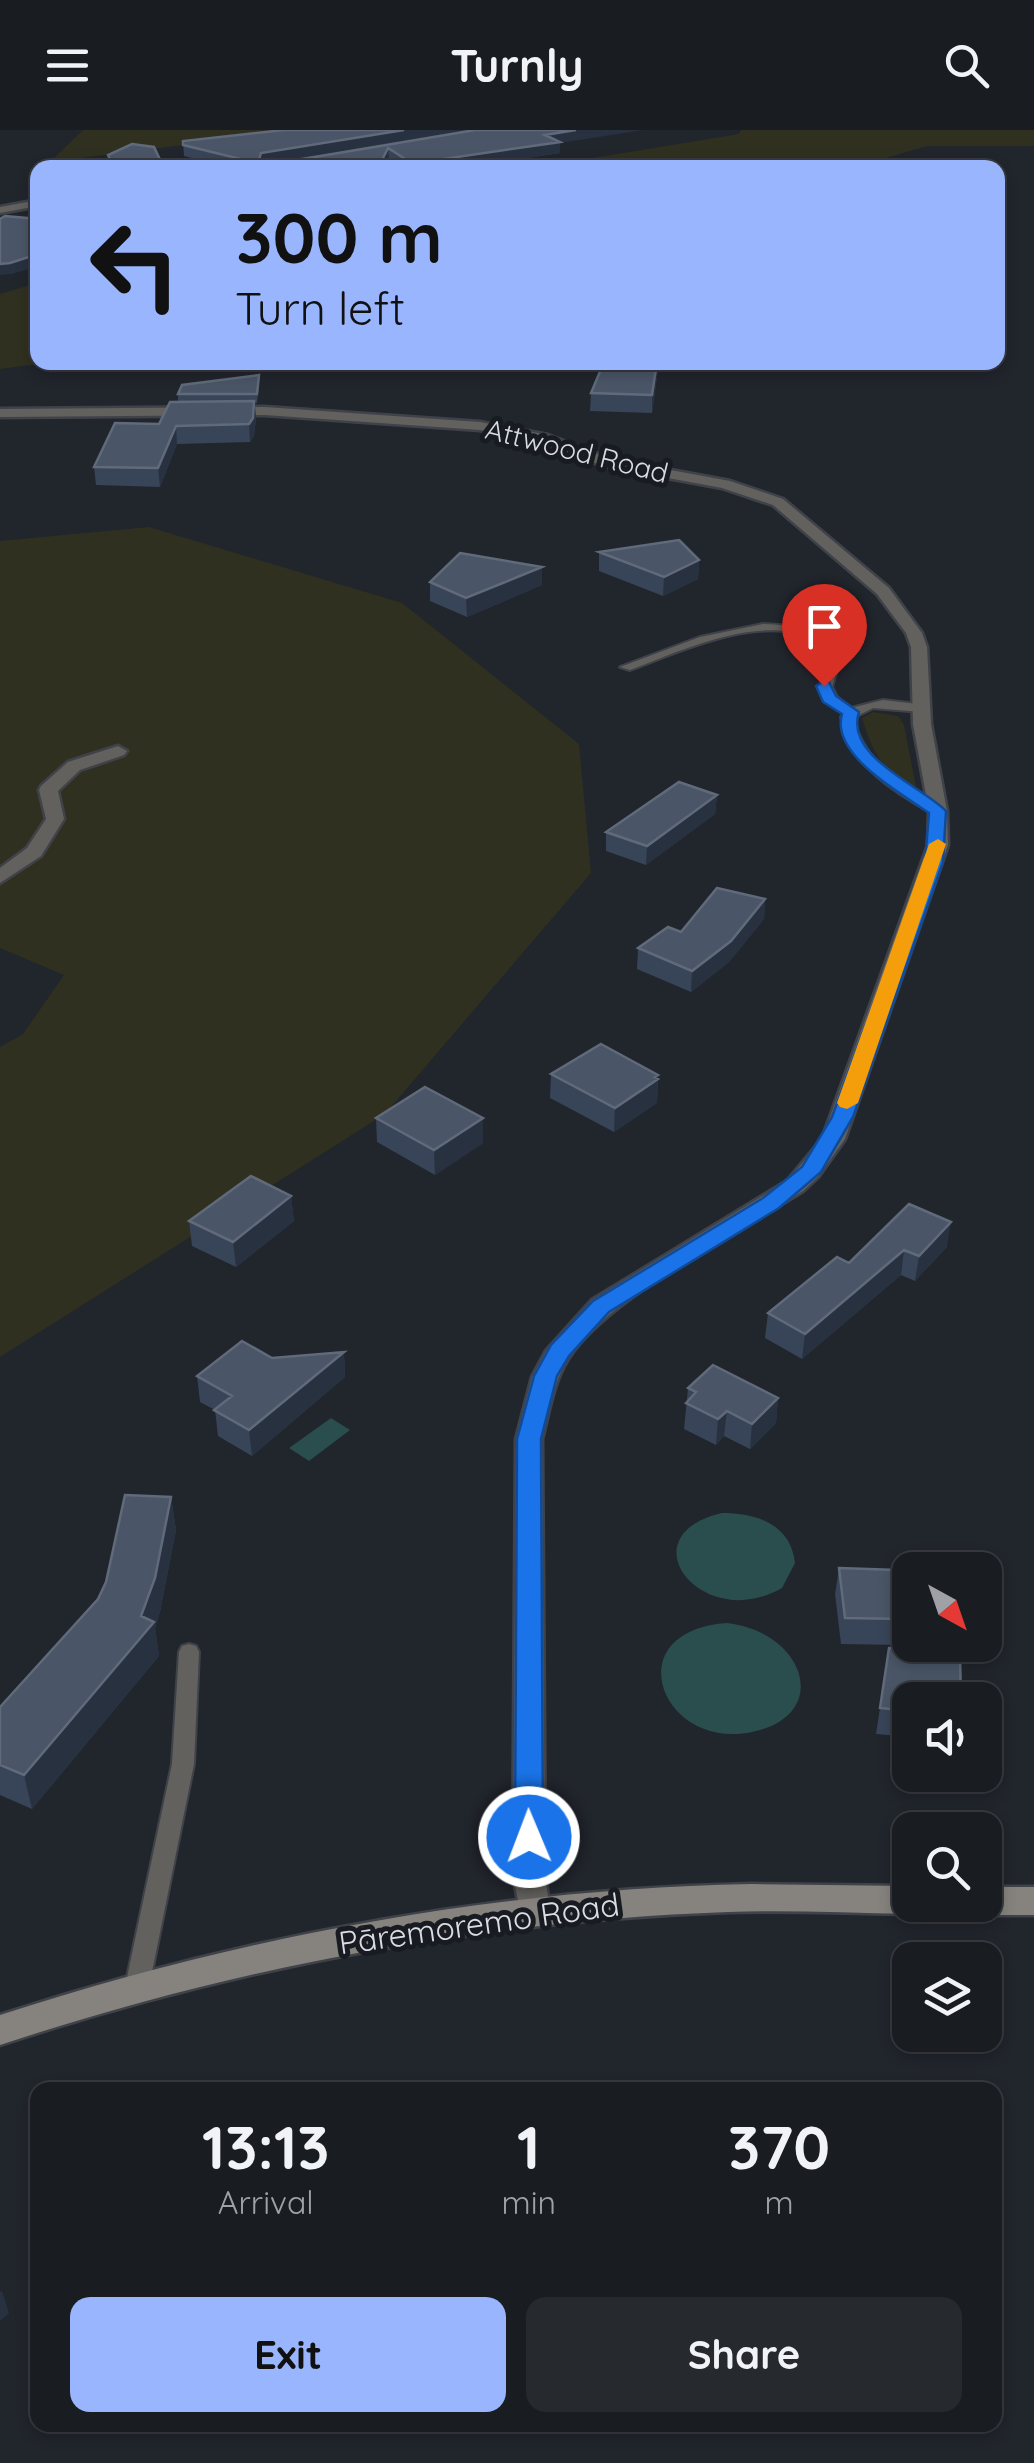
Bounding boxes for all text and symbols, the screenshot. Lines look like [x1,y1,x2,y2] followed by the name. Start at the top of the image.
[450,37,584,93] text: Turnly
[40,38,95,93] icon: menu
[939,38,994,93] icon: search
[235,193,443,281] text: 300 m
[70,200,200,330] icon: left
[235,280,405,336] text: Turn left
[482,411,672,490] street label: Attwood Road
[782,584,867,687] pin
[797,599,852,654] icon: arrive
[892,1552,1002,1662] north arrow
[892,1552,1002,2052] map controls
[892,1682,1002,1792] button: sound
[477,1785,581,1889] position arrow
[892,1812,1002,1922] button: search
[336,1884,622,1962] street label: Pāremoremo Road
[892,1942,1002,2052] button: layers
[202,2109,329,2184] text: 13:13
[517,2109,540,2184] text: 1
[728,2109,830,2184] text: 370
[218,2182,314,2222] text: Arrival
[501,2182,556,2222] text: min
[764,2182,794,2222] text: m
[70,2297,506,2412] button: Exit
[526,2297,962,2412] button: Share

